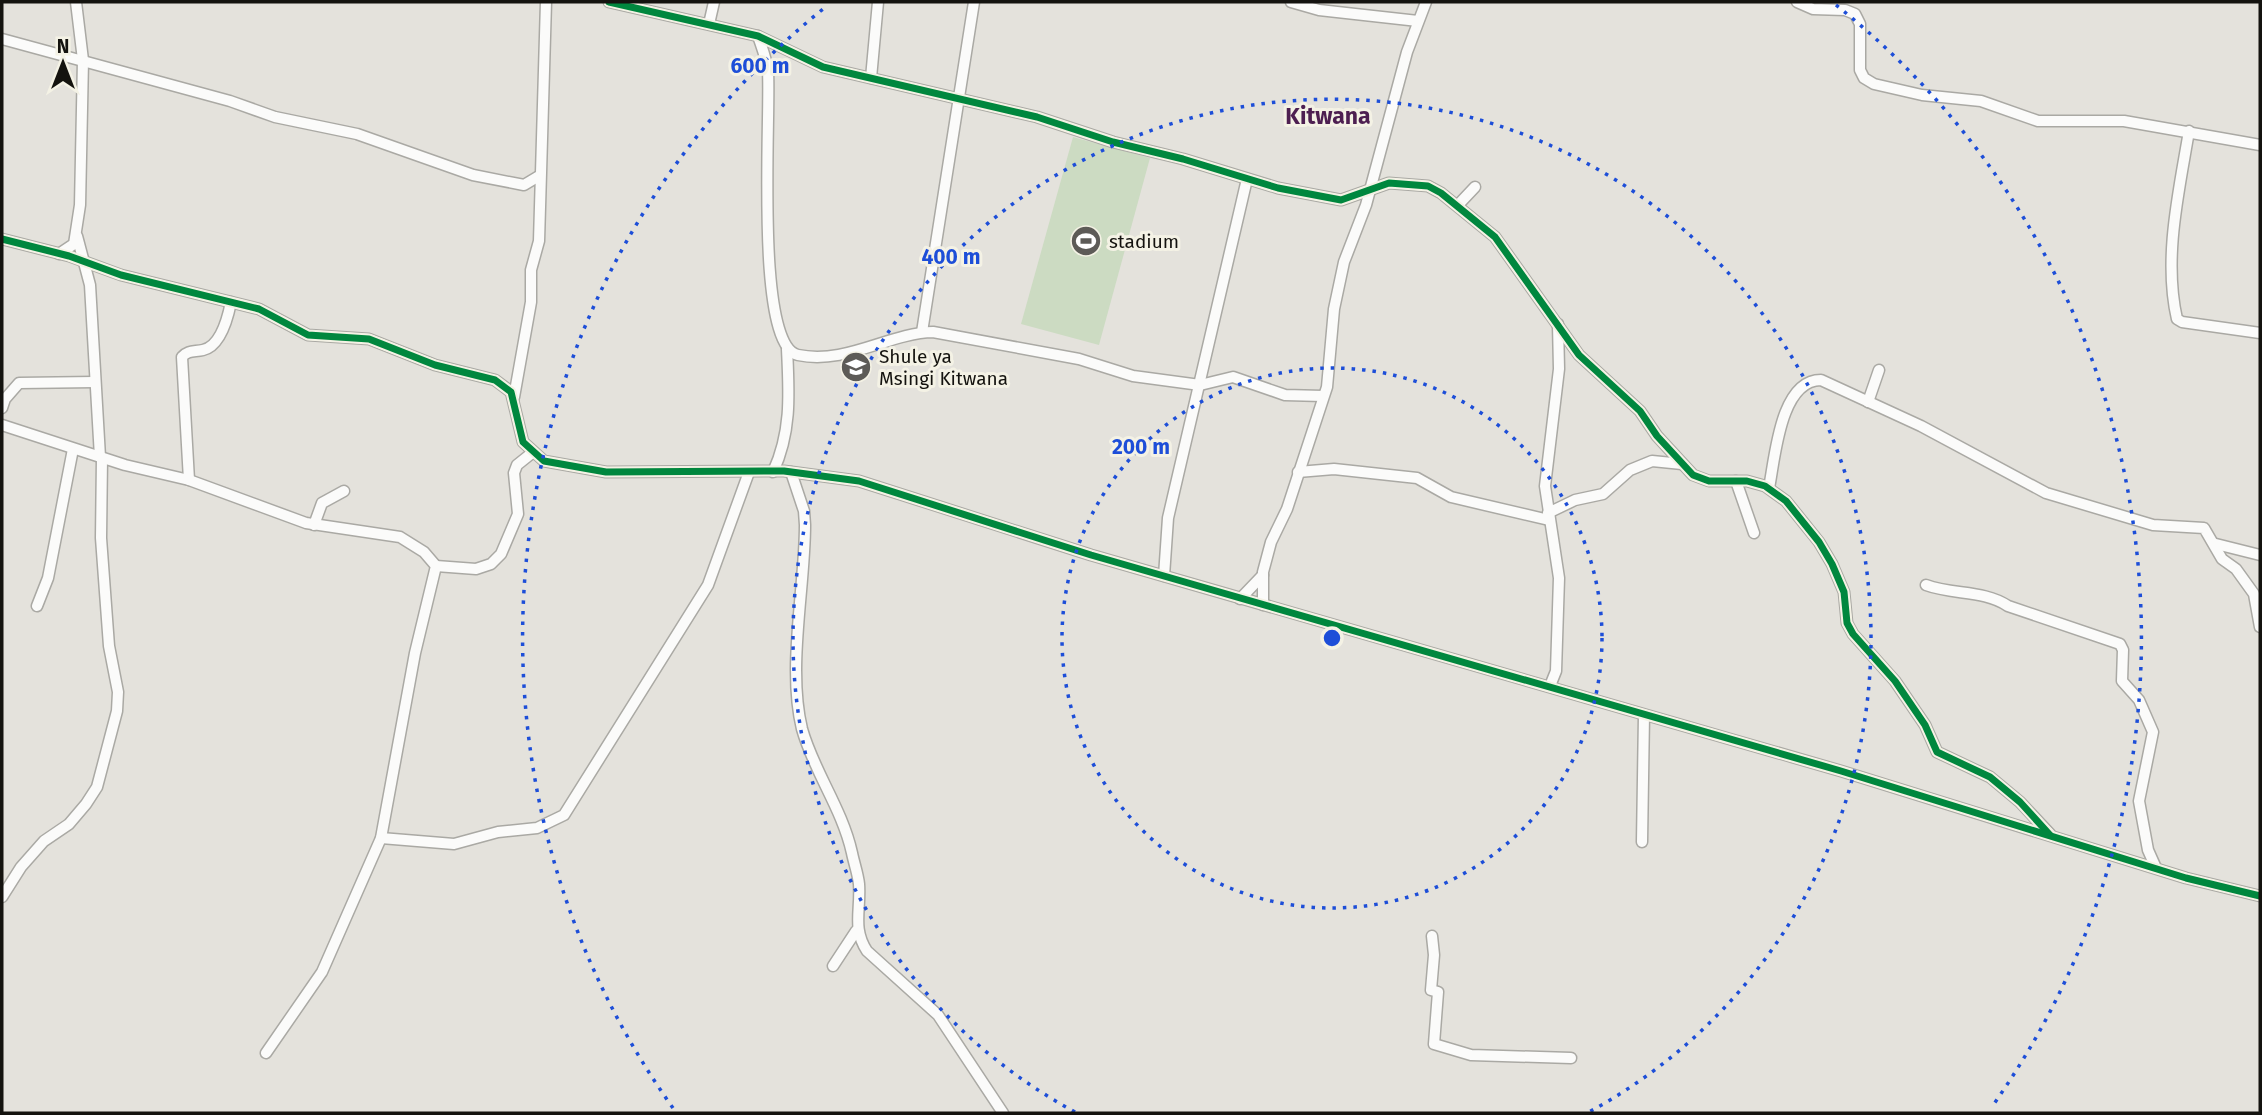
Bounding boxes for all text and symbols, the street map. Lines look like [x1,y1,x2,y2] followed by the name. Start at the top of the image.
[28,28,98,98] north arrow
[57,35,69,58] text: N
[730,53,790,79] text: 600 m
[1285,102,1371,130] district label: Kitwana
[1069,224,1103,258] sports icon: stadium
[1109,230,1179,253] place label: stadium
[921,244,981,270] text: 400 m
[879,345,1008,390] place label: Shule ya Msingi Kitwana
[839,350,873,384] school or university icon: Shule ya Msingi Kitwana
[1112,434,1170,460] text: 200 m
[1320,626,1344,650] centre of rings

